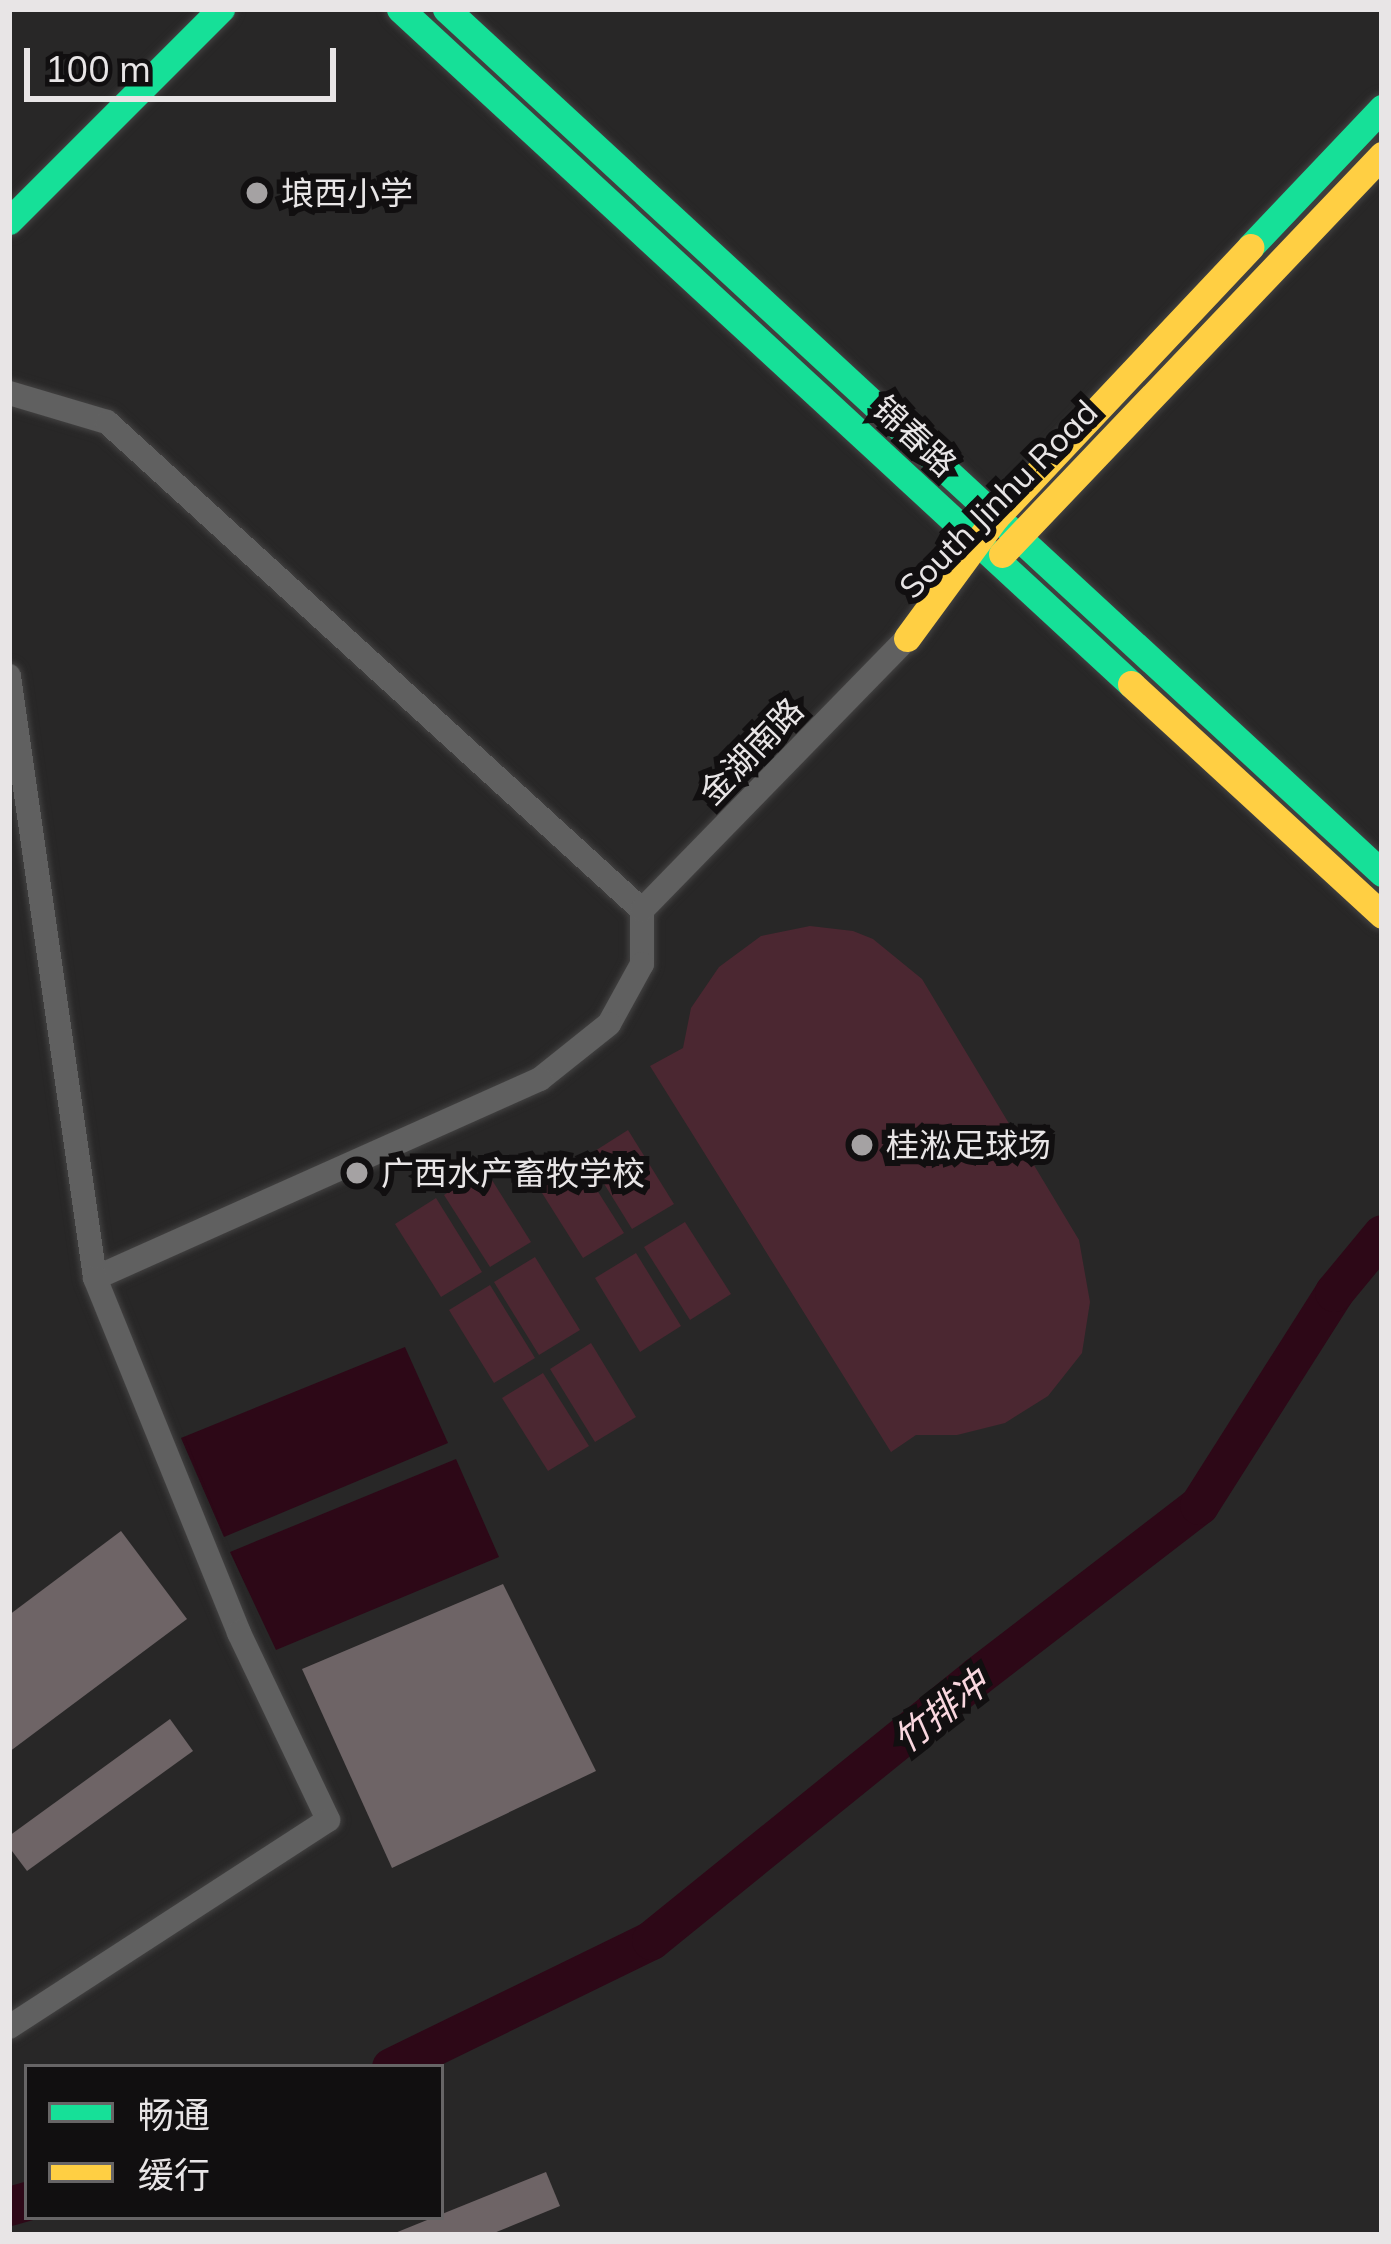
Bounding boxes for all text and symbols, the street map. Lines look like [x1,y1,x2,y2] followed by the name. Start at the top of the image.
[30,24,342,98] scale bar
[45,46,151,91] text: 100 m
[281,173,413,213] place label: 埌西小学
[244,180,270,206] marker: 埌西小学
[865,388,965,484] street label: 锦春路
[891,392,1105,606] street label: South Jinhu Road
[691,690,811,812] street label: 金湖南路
[886,1125,1051,1165] place label: 桂淞足球场
[849,1132,875,1158] marker: 桂淞足球场
[381,1153,645,1193] place label: 广西水产畜牧学校
[344,1160,370,1186] marker: 广西水产畜牧学校
[884,1661,996,1761] water label: 竹排冲
[24,2064,444,2220] legend
[138,2092,210,2137] text: 畅通
[138,2152,210,2197] text: 缓行

